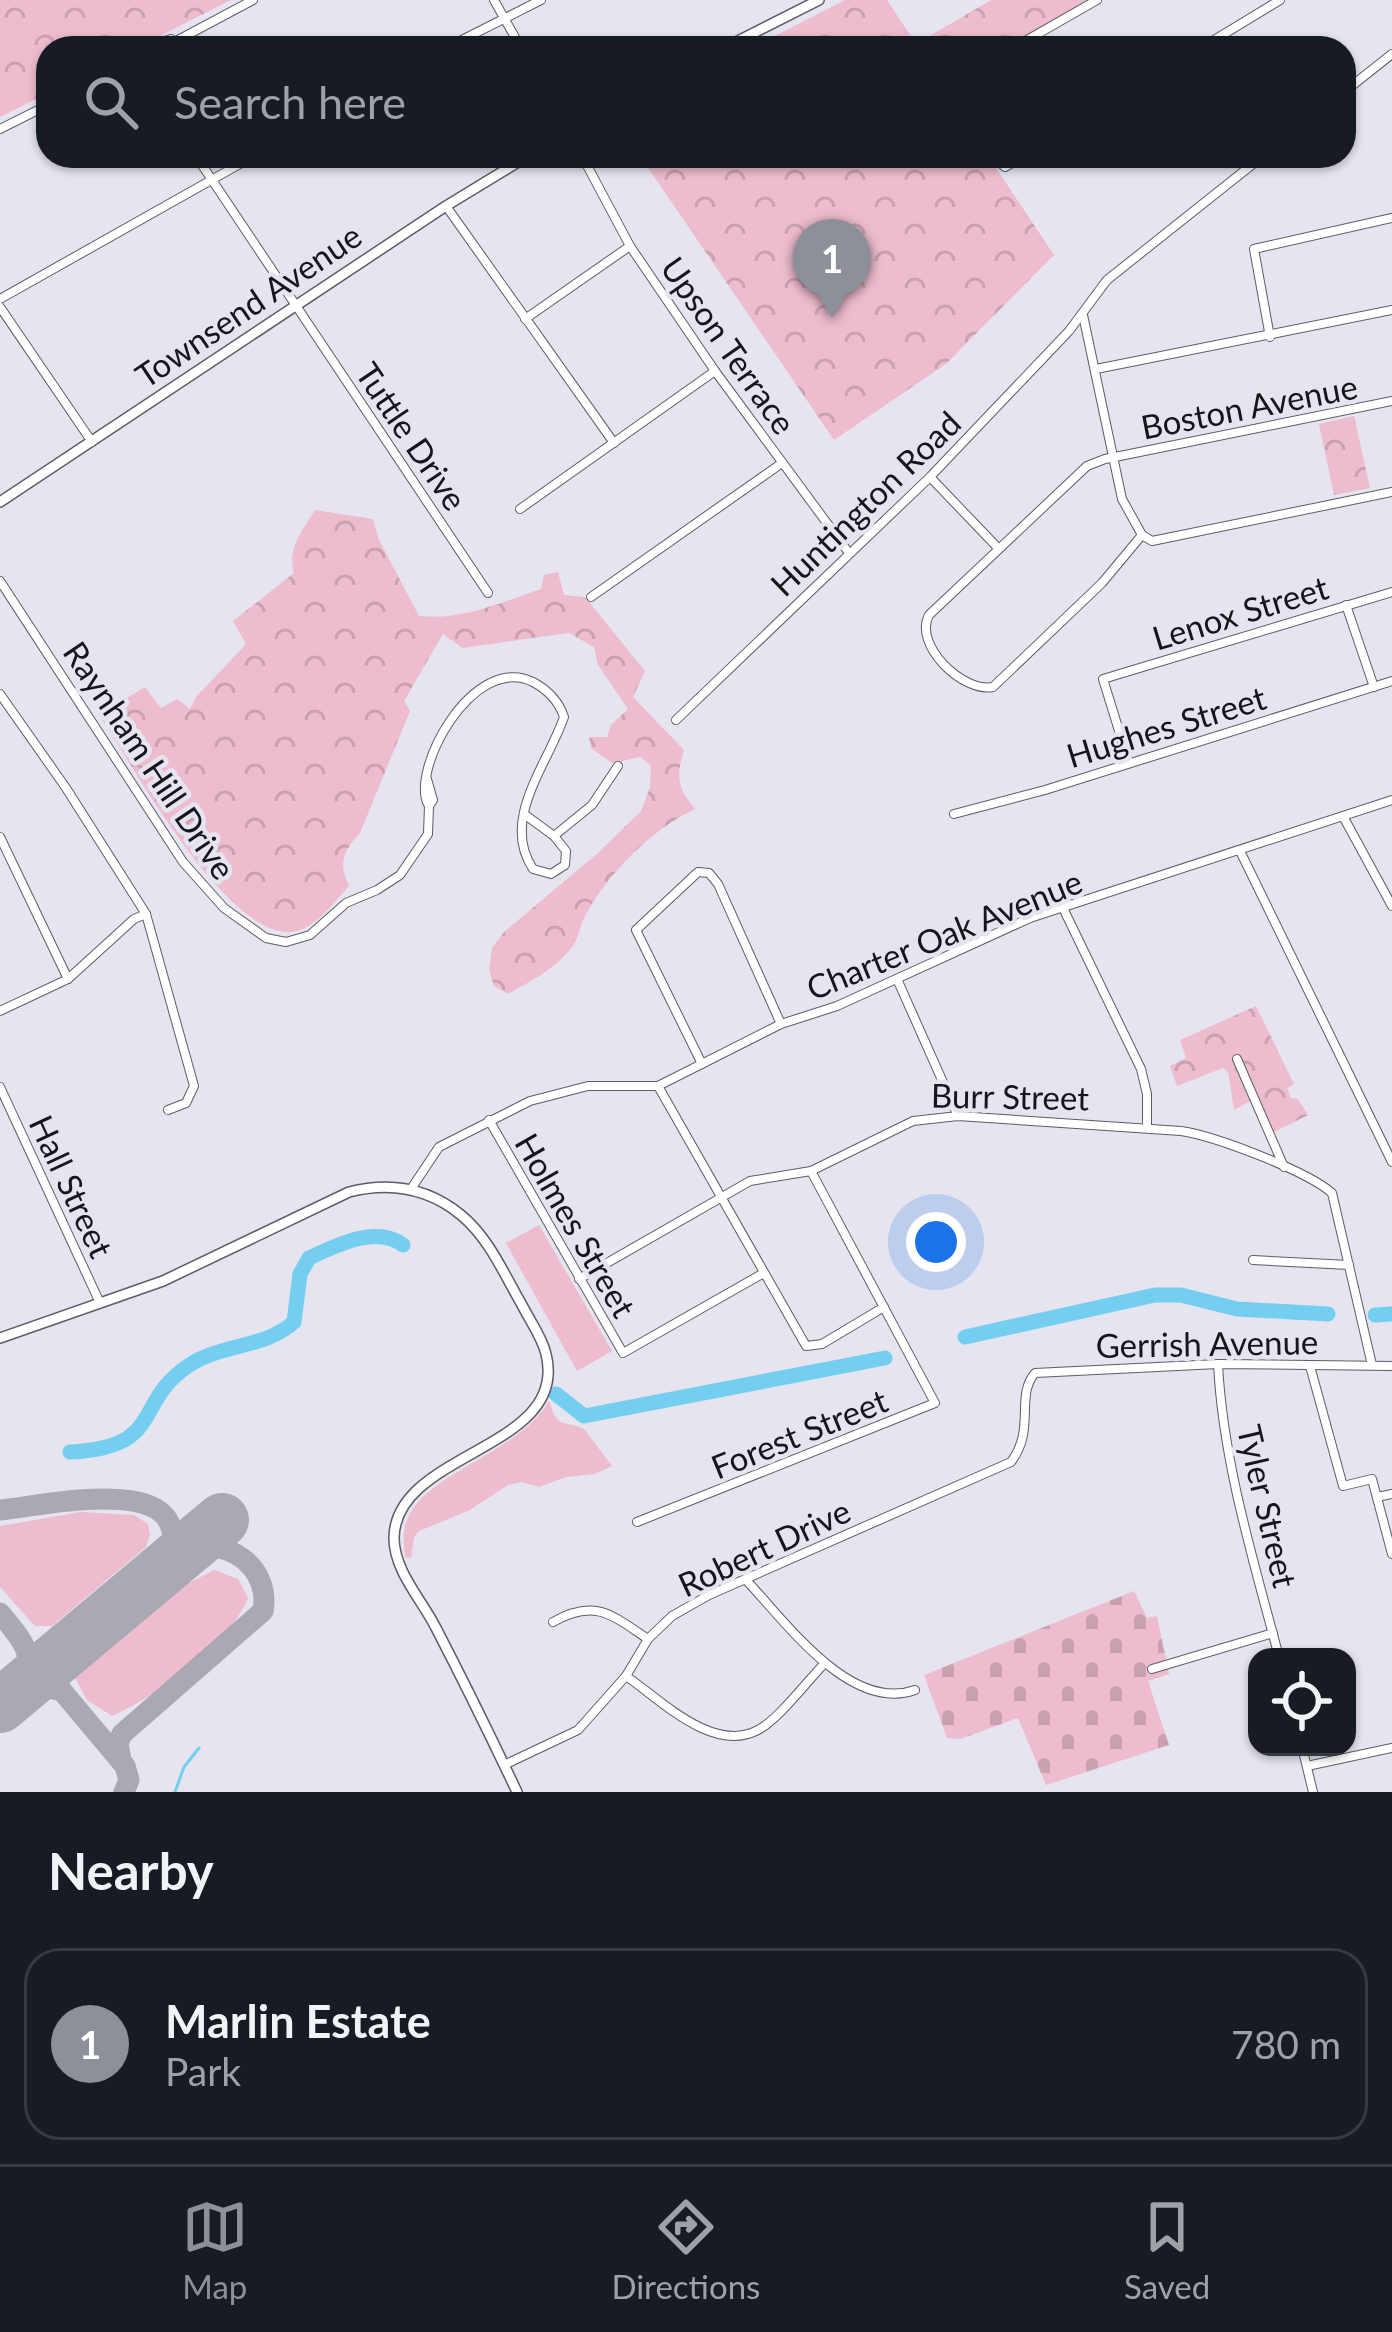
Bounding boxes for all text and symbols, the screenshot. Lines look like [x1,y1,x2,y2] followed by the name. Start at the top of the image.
[36,36,1356,168] search box
[78,69,144,135] icon: search
[174,75,406,129] text: Search here
[128,215,368,395] street label: Townsend Avenue
[793,219,871,318] pin: 1
[653,249,805,441] street label: Upson Terrace
[348,355,476,517] street label: Tuttle Drive
[1137,365,1361,447] street label: Boston Avenue
[762,403,968,603] street label: Huntington Road
[1147,566,1333,658] street label: Lenox Street
[56,634,244,886] street label: Raynham Hill Drive
[1062,677,1270,775] street label: Hughes Street
[800,860,1088,1008] street label: Charter Oak Avenue
[931,1075,1090,1117] street label: Burr Street
[22,1109,122,1263] street label: Hall Street
[507,1126,645,1324] street label: Holmes Street
[906,1212,966,1272] your location
[1095,1321,1319,1365] street label: Gerrish Avenue
[705,1380,893,1486] street label: Forest Street
[1230,1421,1306,1591] street label: Tyler Street
[672,1490,856,1604] street label: Robert Drive
[1248,1648,1356,1756] map controls
[1248,1648,1356,1756] button: locate
[48,1840,214,1901] text: Nearby
[165,1994,431,2048] text: Marlin Estate
[79,2021,101,2067] text: 1
[1231,2021,1341,2067] text: 780 m
[165,2048,241,2094] text: Park
[182,2194,248,2306] tab: Map
[611,2194,760,2306] tab: Directions
[1124,2194,1210,2306] tab: Saved

